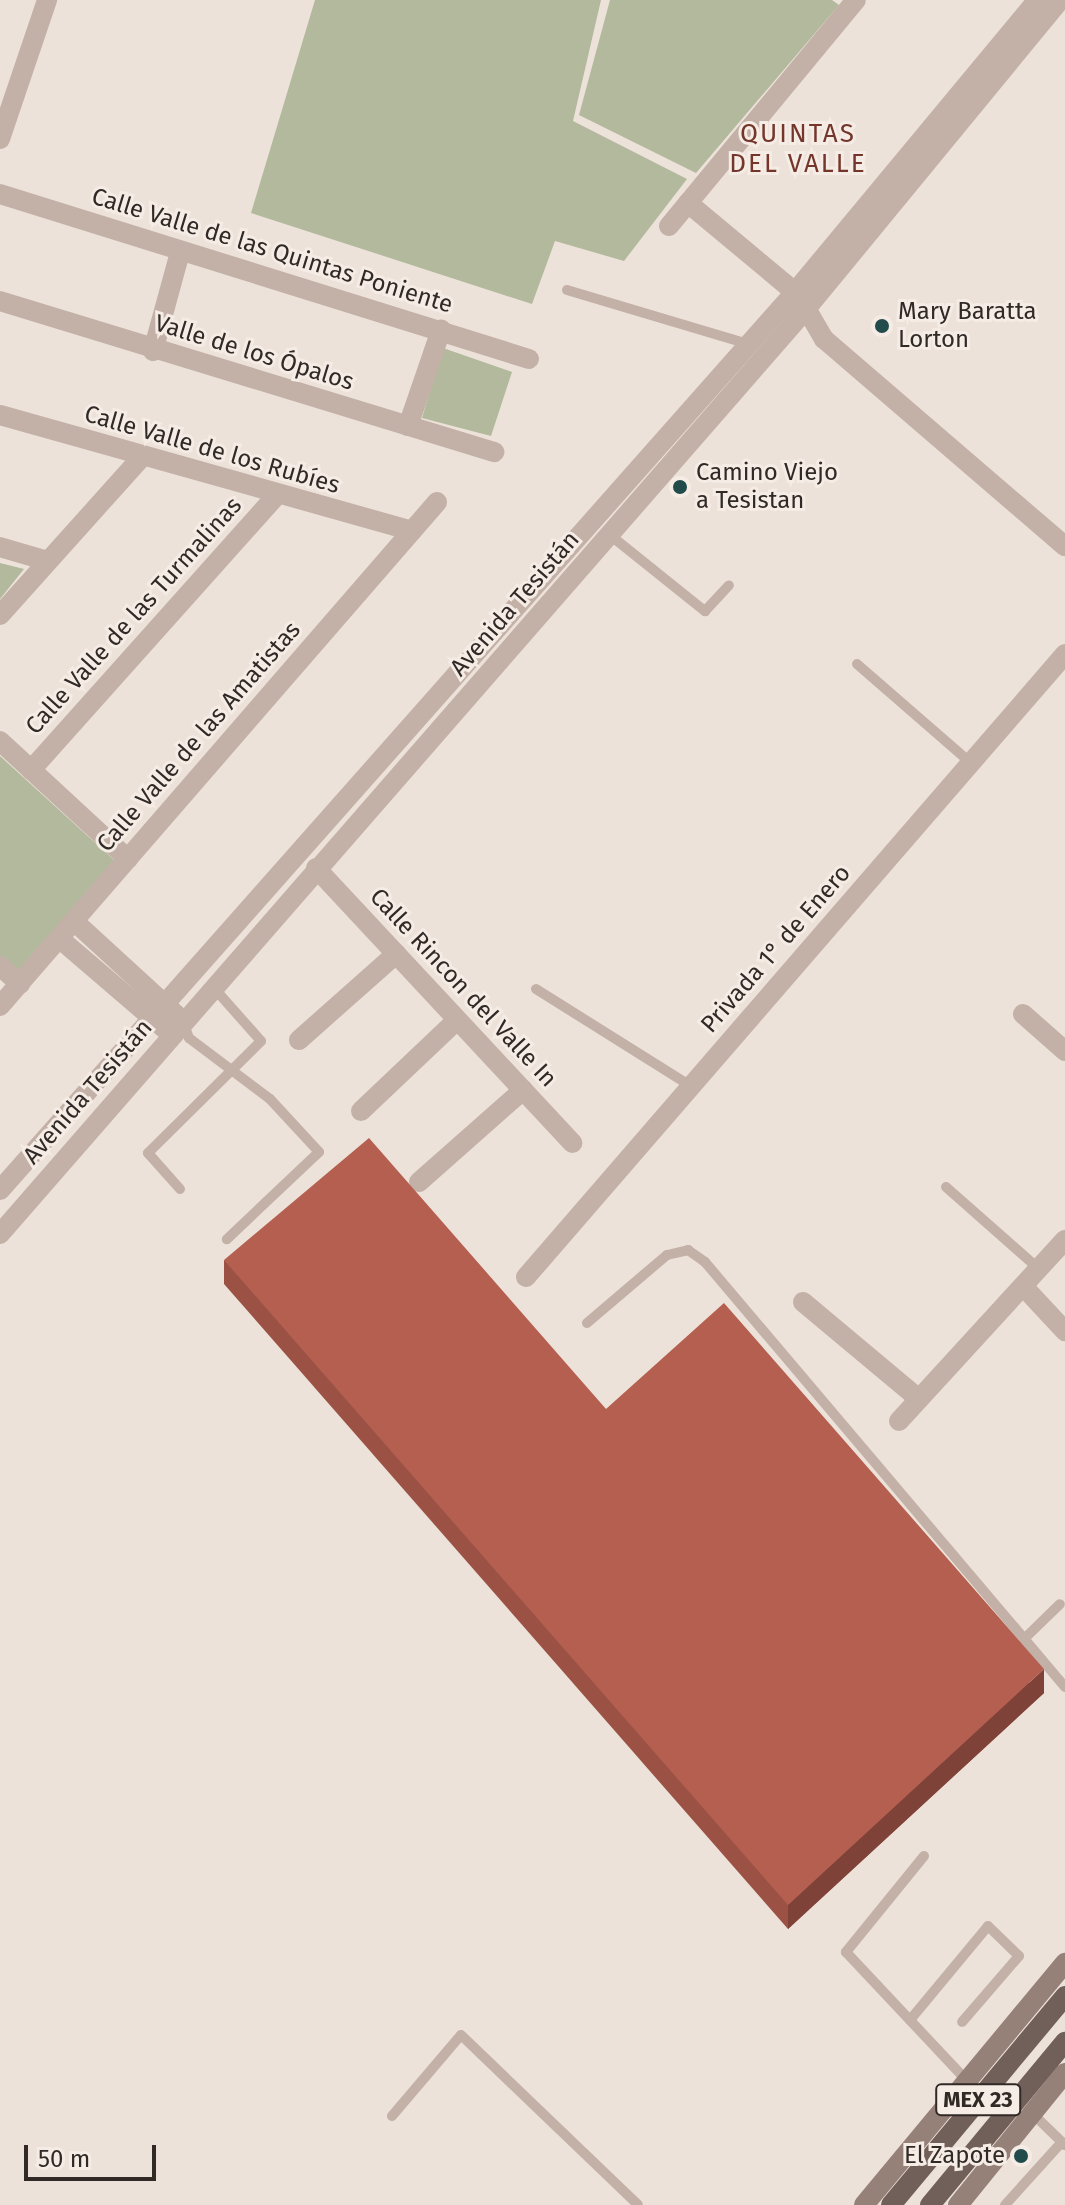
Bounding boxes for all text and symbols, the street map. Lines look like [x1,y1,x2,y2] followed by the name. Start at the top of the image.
[729,118,867,180] district label: QUINTAS DEL VALLE
[88,182,456,320] street label: Calle Valle de las Quintas Poniente
[898,298,1037,354] place label: Mary Baratta Lorton
[151,309,357,397] street label: Valle de los Ópalos
[873,317,891,335] marker: Mary Baratta Lorton
[81,400,343,500] street label: Calle Valle de los Rubíes
[696,459,838,515] place label: Camino Viejo a Tesistan
[671,478,689,496] marker: Camino Viejo a Tesistan
[20,492,248,740] street label: Calle Valle de las Turmalinas
[444,526,586,682] street label: Avenida Tesistán
[91,616,307,858] street label: Calle Valle de las Amatistas
[695,859,857,1039] street label: Privada 1° de Enero
[364,883,562,1093] street label: Calle Rincon del Valle In
[17,1014,159,1170] street label: Avenida Tesistán
[934,2082,1022,2118] road number: MEX 23
[28,2129,160,2179] scale bar
[904,2142,1005,2170] place label: El Zapote
[38,2145,90,2173] text: 50 m
[1012,2147,1030,2165] marker: El Zapote

